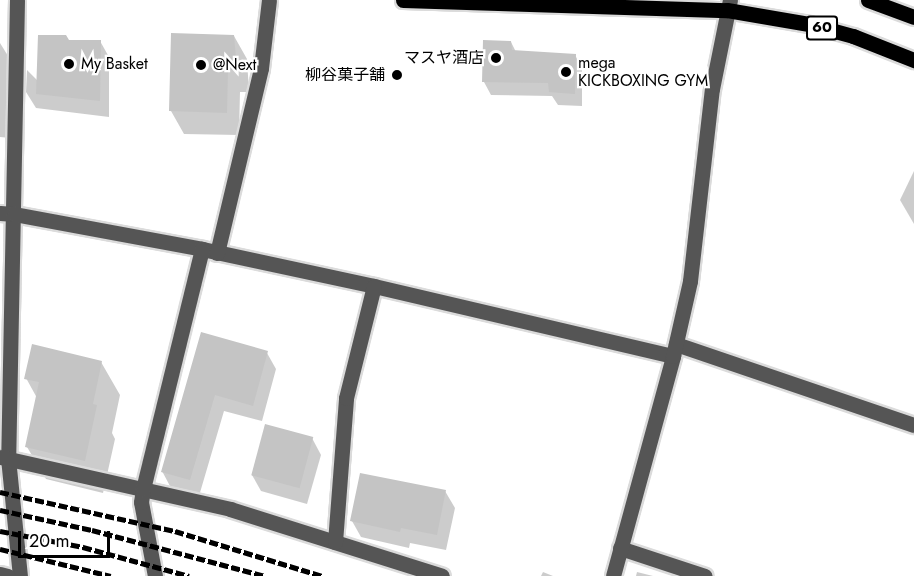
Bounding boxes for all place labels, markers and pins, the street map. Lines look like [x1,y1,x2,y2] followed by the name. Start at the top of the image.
[404,48,484,68] place label: マスヤ酒店
[489,51,503,65] marker: マスヤ酒店
[578,53,708,91] place label: mega KICKBOXING GYM
[81,54,148,74] place label: My Basket
[213,55,256,75] place label: @Next
[62,57,76,71] marker: My Basket
[194,58,208,72] marker: @Next
[305,65,385,85] place label: 柳谷菓子舗
[559,65,573,79] marker: mega KICKBOXING GYM
[390,68,404,82] marker: 柳谷菓子舗

